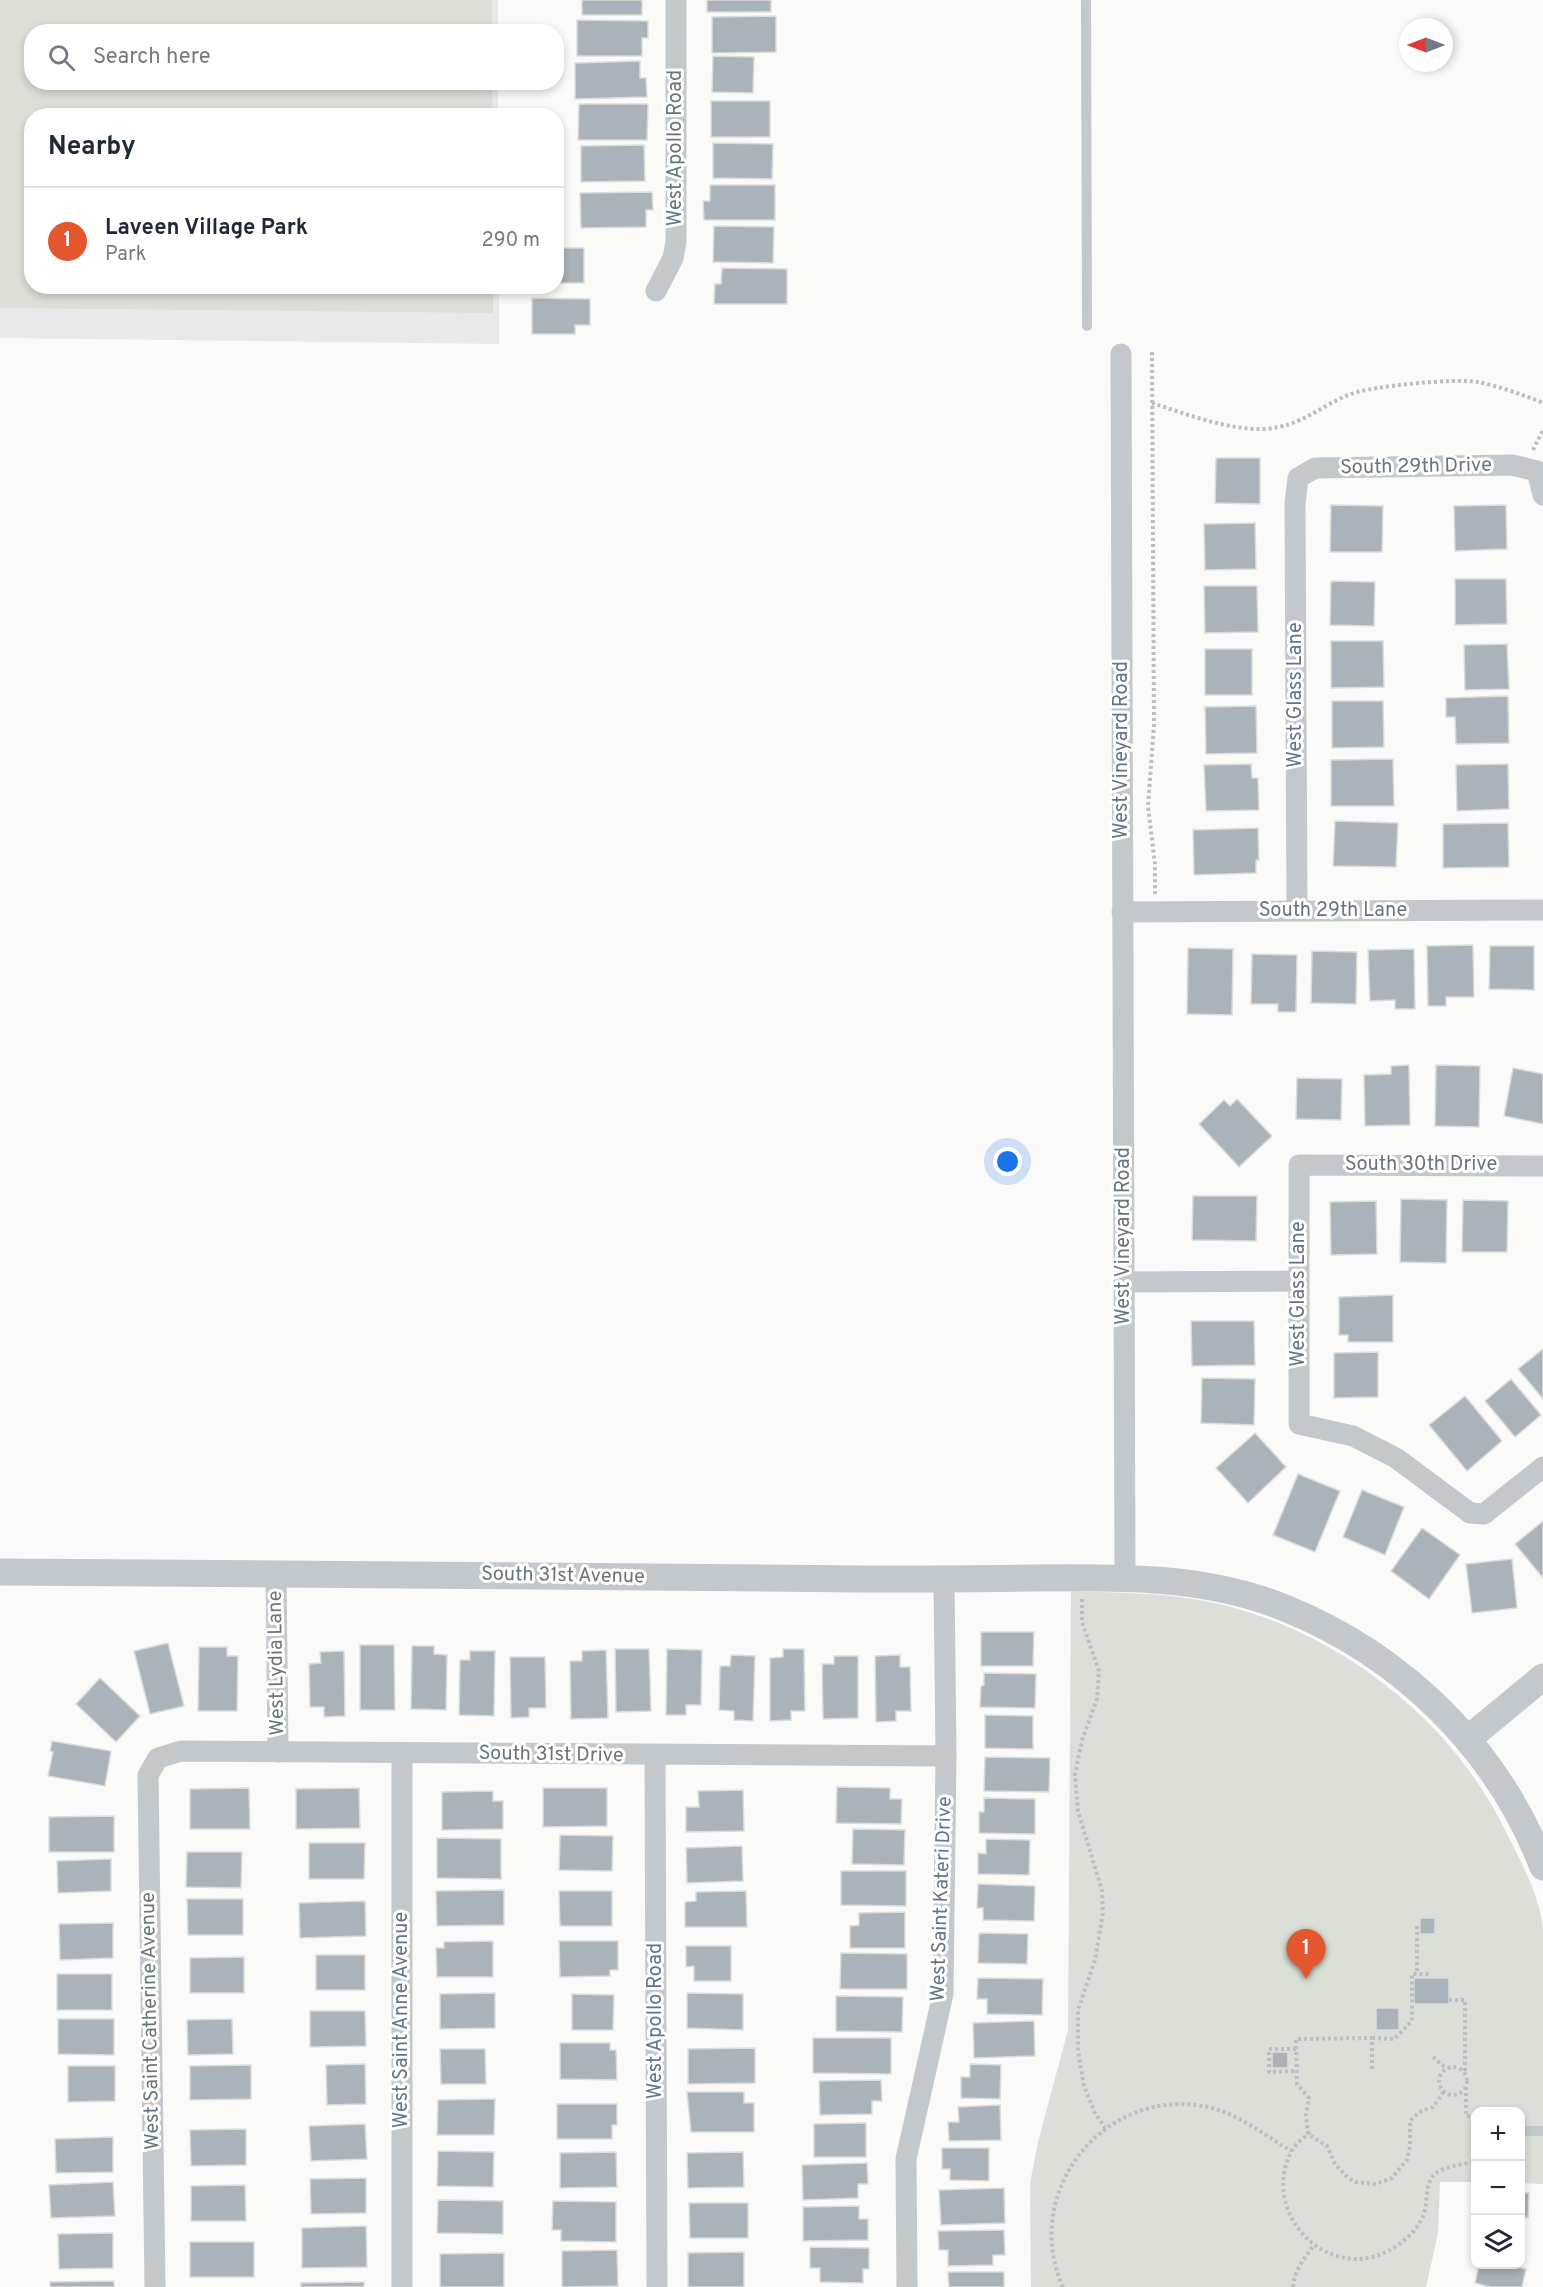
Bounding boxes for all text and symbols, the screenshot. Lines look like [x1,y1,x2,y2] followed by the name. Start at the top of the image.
[1399,18,1453,72] north arrow
[24,24,564,90] search box
[45,41,78,74] icon: search
[93,44,211,71] text: Search here
[663,70,689,226] street label: West Apollo Road
[48,131,136,164] text: Nearby
[105,215,308,242] text: Laveen Village Park
[64,228,72,254] text: 1
[482,228,540,254] text: 290 m
[105,242,146,268] text: Park
[1340,453,1492,481] street label: South 29th Drive
[1283,622,1309,768] street label: West Glass Lane
[1109,661,1135,839] street label: West Vineyard Road
[1259,898,1407,924] street label: South 29th Lane
[993,1147,1022,1176] your location
[1111,1147,1137,1325] street label: West Vineyard Road
[1345,1152,1497,1178] street label: South 30th Drive
[1286,1221,1312,1367] street label: West Glass Lane
[481,1562,645,1590] street label: South 31st Avenue
[263,1590,291,1736] street label: West Lydia Lane
[478,1741,624,1769] street label: South 31st Drive
[925,1796,959,2002] street label: West Saint Kateri Drive
[136,1892,166,2150] street label: West Saint Catherine Avenue
[389,1912,415,2128] street label: West Saint Anne Avenue
[1286,1930,1326,1979] pin: 1
[643,1943,669,2099] street label: West Apollo Road
[1471,2107,1525,2269] map controls
[1471,2107,1525,2161] button: +
[1471,2161,1525,2215] button: −
[1471,2215,1525,2269] button: layers

